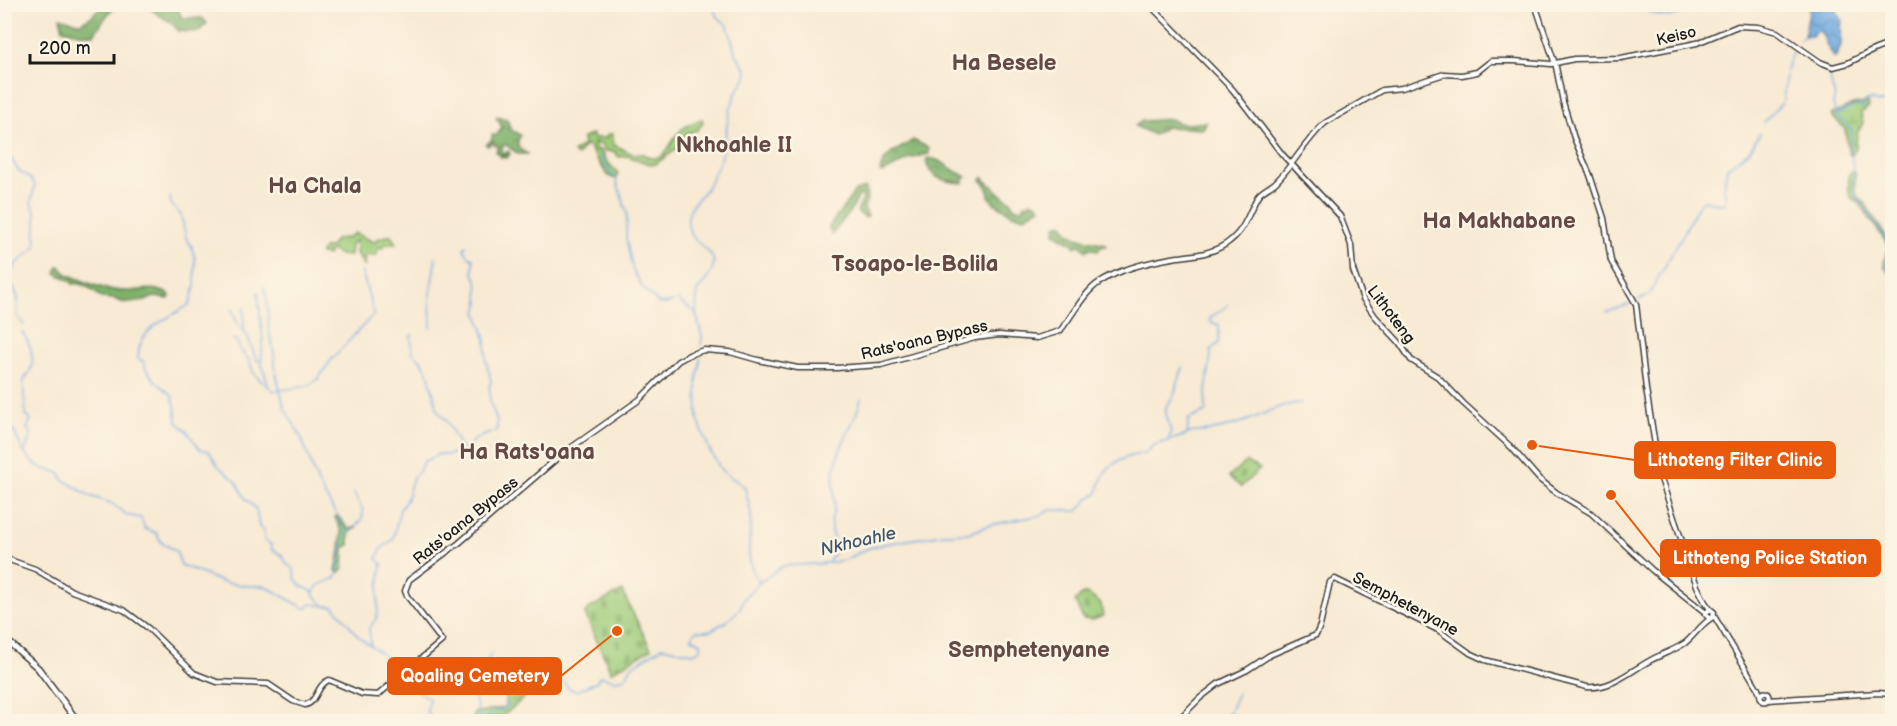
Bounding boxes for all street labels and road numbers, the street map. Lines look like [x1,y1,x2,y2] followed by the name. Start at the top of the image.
[1655,23,1698,50] street label: Keiso
[1363,282,1419,348] street label: Lithoteng
[859,317,990,364] street label: Rats'oana Bypass
[410,473,522,569] street label: Rats'oana Bypass
[1349,568,1462,640] street label: Semphetenyane

